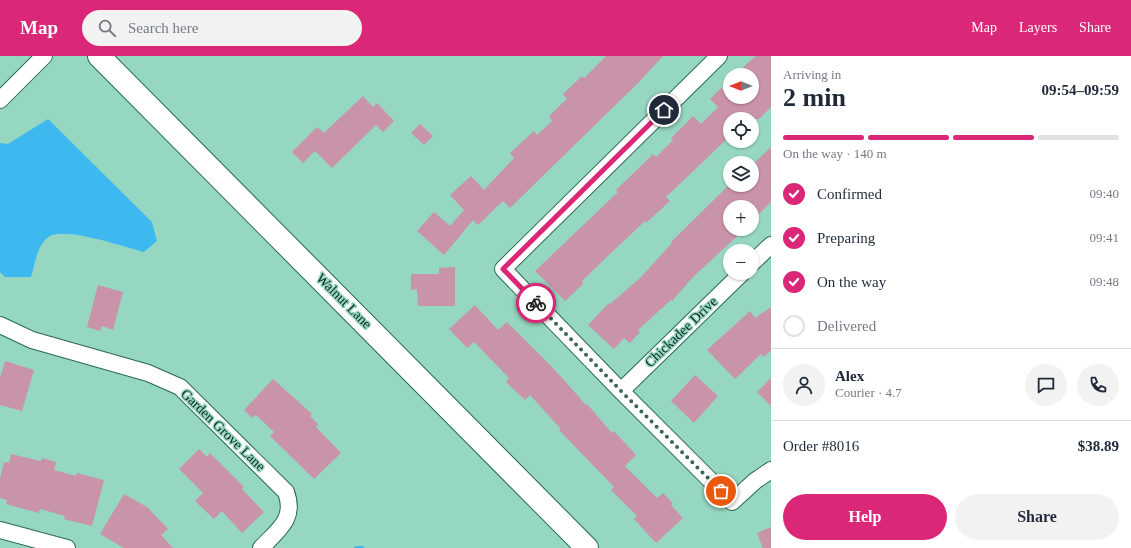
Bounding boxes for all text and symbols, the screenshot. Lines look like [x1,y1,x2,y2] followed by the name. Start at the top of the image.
[82,10,362,46] search box
[20,17,58,38] text: Map
[96,17,118,39] icon: search
[128,20,198,36] text: Search here
[971,20,997,35] text: Map
[1019,20,1057,35] text: Layers
[1079,20,1111,35] text: Share
[783,67,841,82] text: Arriving in
[723,68,759,104] north arrow
[723,68,759,280] map controls
[1042,82,1119,98] text: 09:54–09:59
[783,83,846,112] text: 2 min
[647,93,681,127] pin
[653,99,675,121] icon: home
[723,112,759,148] button: locate
[783,146,887,161] text: On the way · 140 m
[723,156,759,192] button: layers
[783,183,805,205] icon: check
[817,186,882,202] text: Confirmed
[1089,186,1119,201] text: 09:40
[723,200,759,236] button: +
[783,227,805,249] icon: check
[817,230,875,246] text: Preparing
[1089,230,1119,245] text: 09:41
[723,244,759,280] button: −
[313,270,375,332] street label: Walnut Lane
[783,271,805,293] icon: check
[817,274,886,290] text: On the way
[1089,274,1119,289] text: 09:48
[516,283,556,323] courier
[525,292,547,314] icon: bike
[642,294,720,370] street label: Chickadee Drive
[817,318,876,334] text: Delivered
[783,364,825,406] button: person
[1025,364,1067,406] button: chat
[1077,364,1119,406] button: phone
[835,368,864,384] text: Alex
[835,385,902,400] text: Courier · 4.7
[178,386,268,474] street label: Garden Grove Lane
[783,438,859,454] text: Order #8016
[1078,438,1119,454] text: $38.89
[704,474,738,508] pin
[710,480,732,502] icon: bag
[783,494,947,540] button: Help
[955,494,1119,540] button: Share

